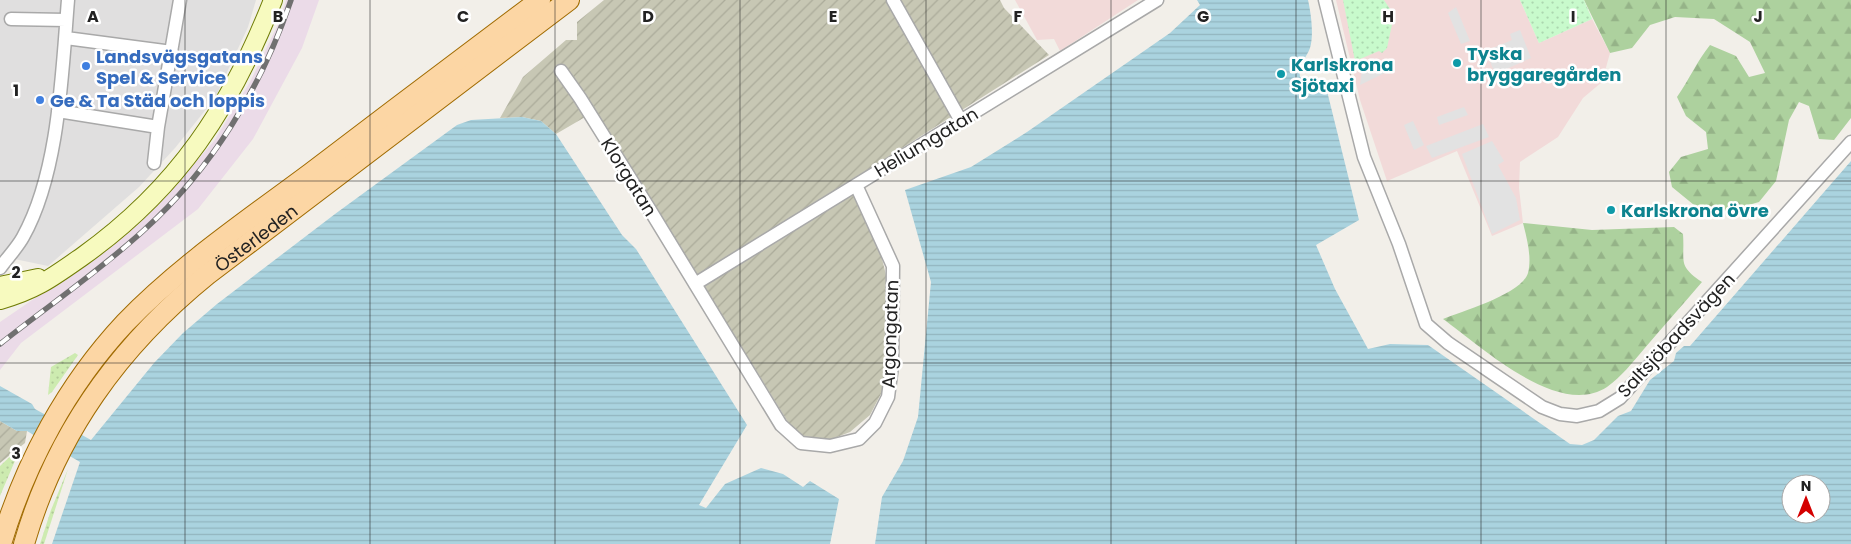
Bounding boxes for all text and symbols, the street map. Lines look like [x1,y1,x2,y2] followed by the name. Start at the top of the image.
[87,5,99,28] text: A
[273,5,283,28] text: B
[457,5,469,28] text: C
[642,5,654,28] text: D
[829,5,837,28] text: E
[1014,5,1023,28] text: F
[1197,5,1209,28] text: G
[1382,5,1394,28] text: H
[1571,5,1575,28] text: I
[1753,5,1763,28] text: J
[1467,41,1621,87] place label: Tyska bryggaregården
[96,44,263,90] place label: Landsvägsgatans Spel & Service
[1291,52,1393,98] place label: Karlskrona Sjötaxi
[1451,57,1463,69] marker: Tyska bryggaregården
[80,60,92,72] marker: Landsvägsgatans Spel & Service
[1275,68,1287,80] marker: Karlskrona Sjötaxi
[13,79,19,102] text: 1
[50,88,265,113] place label: Ge & Ta Städ och loppis
[34,94,46,106] marker: Ge & Ta Städ och loppis
[869,101,983,183] street label: Heliumgatan
[595,133,663,221] street label: Klorgatan
[209,198,303,277] street label: Österleden
[1621,198,1769,223] place label: Karlskrona övre
[1605,204,1617,216] marker: Karlskrona övre
[11,261,21,284] text: 2
[1612,267,1740,403] street label: Saltsjöbadsvägen
[876,279,904,389] street label: Argongatan
[11,442,21,465] text: 3
[1781,474,1831,524] north arrow
[1801,476,1811,496] text: N

